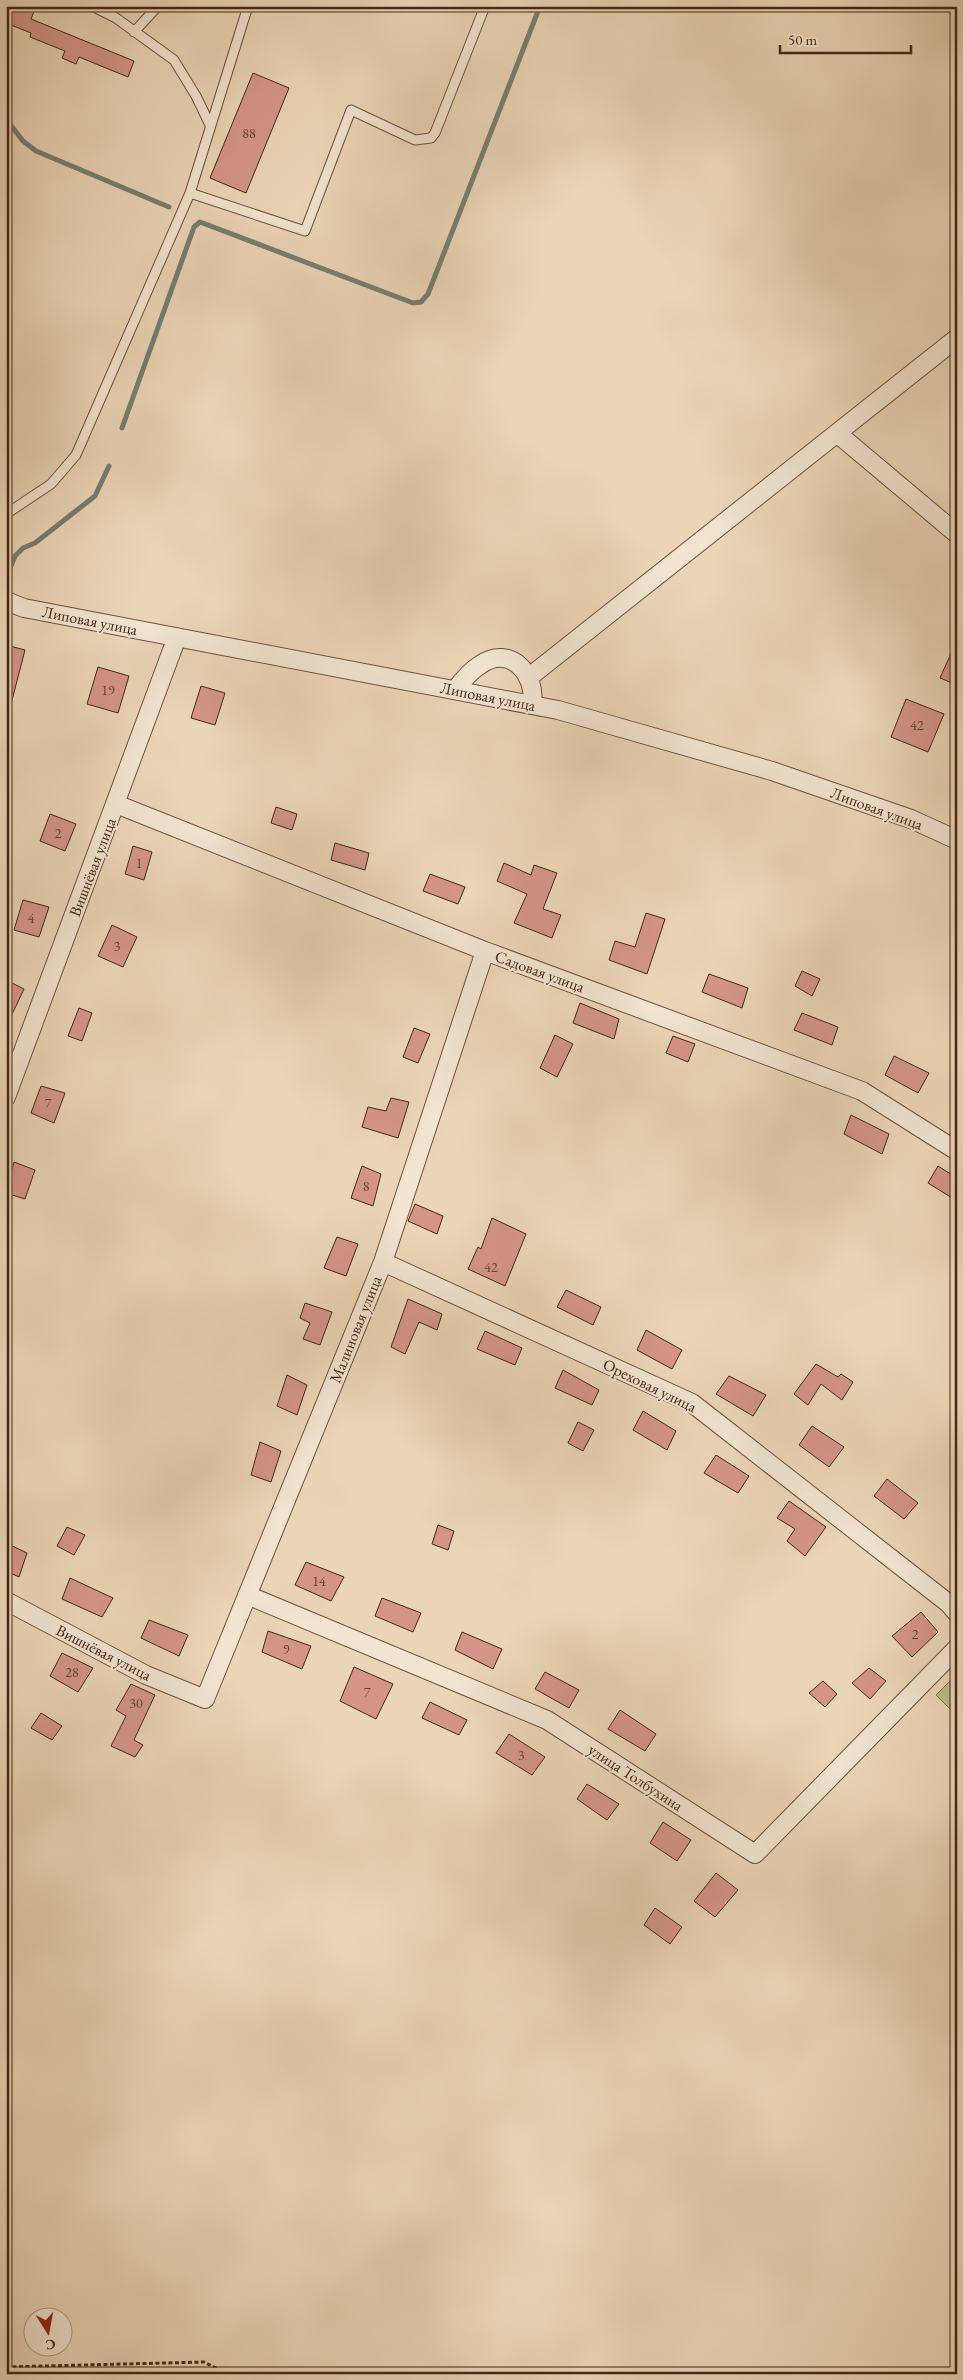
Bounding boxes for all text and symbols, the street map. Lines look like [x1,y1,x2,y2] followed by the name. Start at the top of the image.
[780,22,912,54] scale bar
[788,30,817,49] text: 50 m
[242,124,256,142] house number: 88
[40,601,140,640] street label: Липовая улица
[438,677,538,716] street label: Липовая улица
[101,681,115,699] house number: 19
[910,716,924,734] house number: 42
[828,782,926,835] street label: Липовая улица
[64,814,121,920] street label: Вишнёвая улица
[55,824,62,842] house number: 2
[136,854,142,872] house number: 1
[28,909,35,927] house number: 4
[114,937,121,955] house number: 3
[492,946,588,998] street label: Садовая улица
[45,1094,52,1112] house number: 7
[363,1177,370,1195] house number: 8
[484,1258,498,1276] house number: 42
[324,1272,387,1386] street label: Малиновая улица
[599,1354,701,1417] street label: Ореховая улица
[312,1572,326,1590] house number: 14
[53,1619,156,1686] street label: Вишнёвая улица
[912,1625,919,1643] house number: 2
[283,1640,290,1658] house number: 9
[65,1663,79,1681] house number: 28
[364,1683,371,1701] house number: 7
[129,1694,143,1712] house number: 30
[584,1739,688,1816] street label: улица Толбухина
[518,1746,525,1764] house number: 3
[22,2308,72,2358] north arrow
[44,2335,57,2355] text: С

